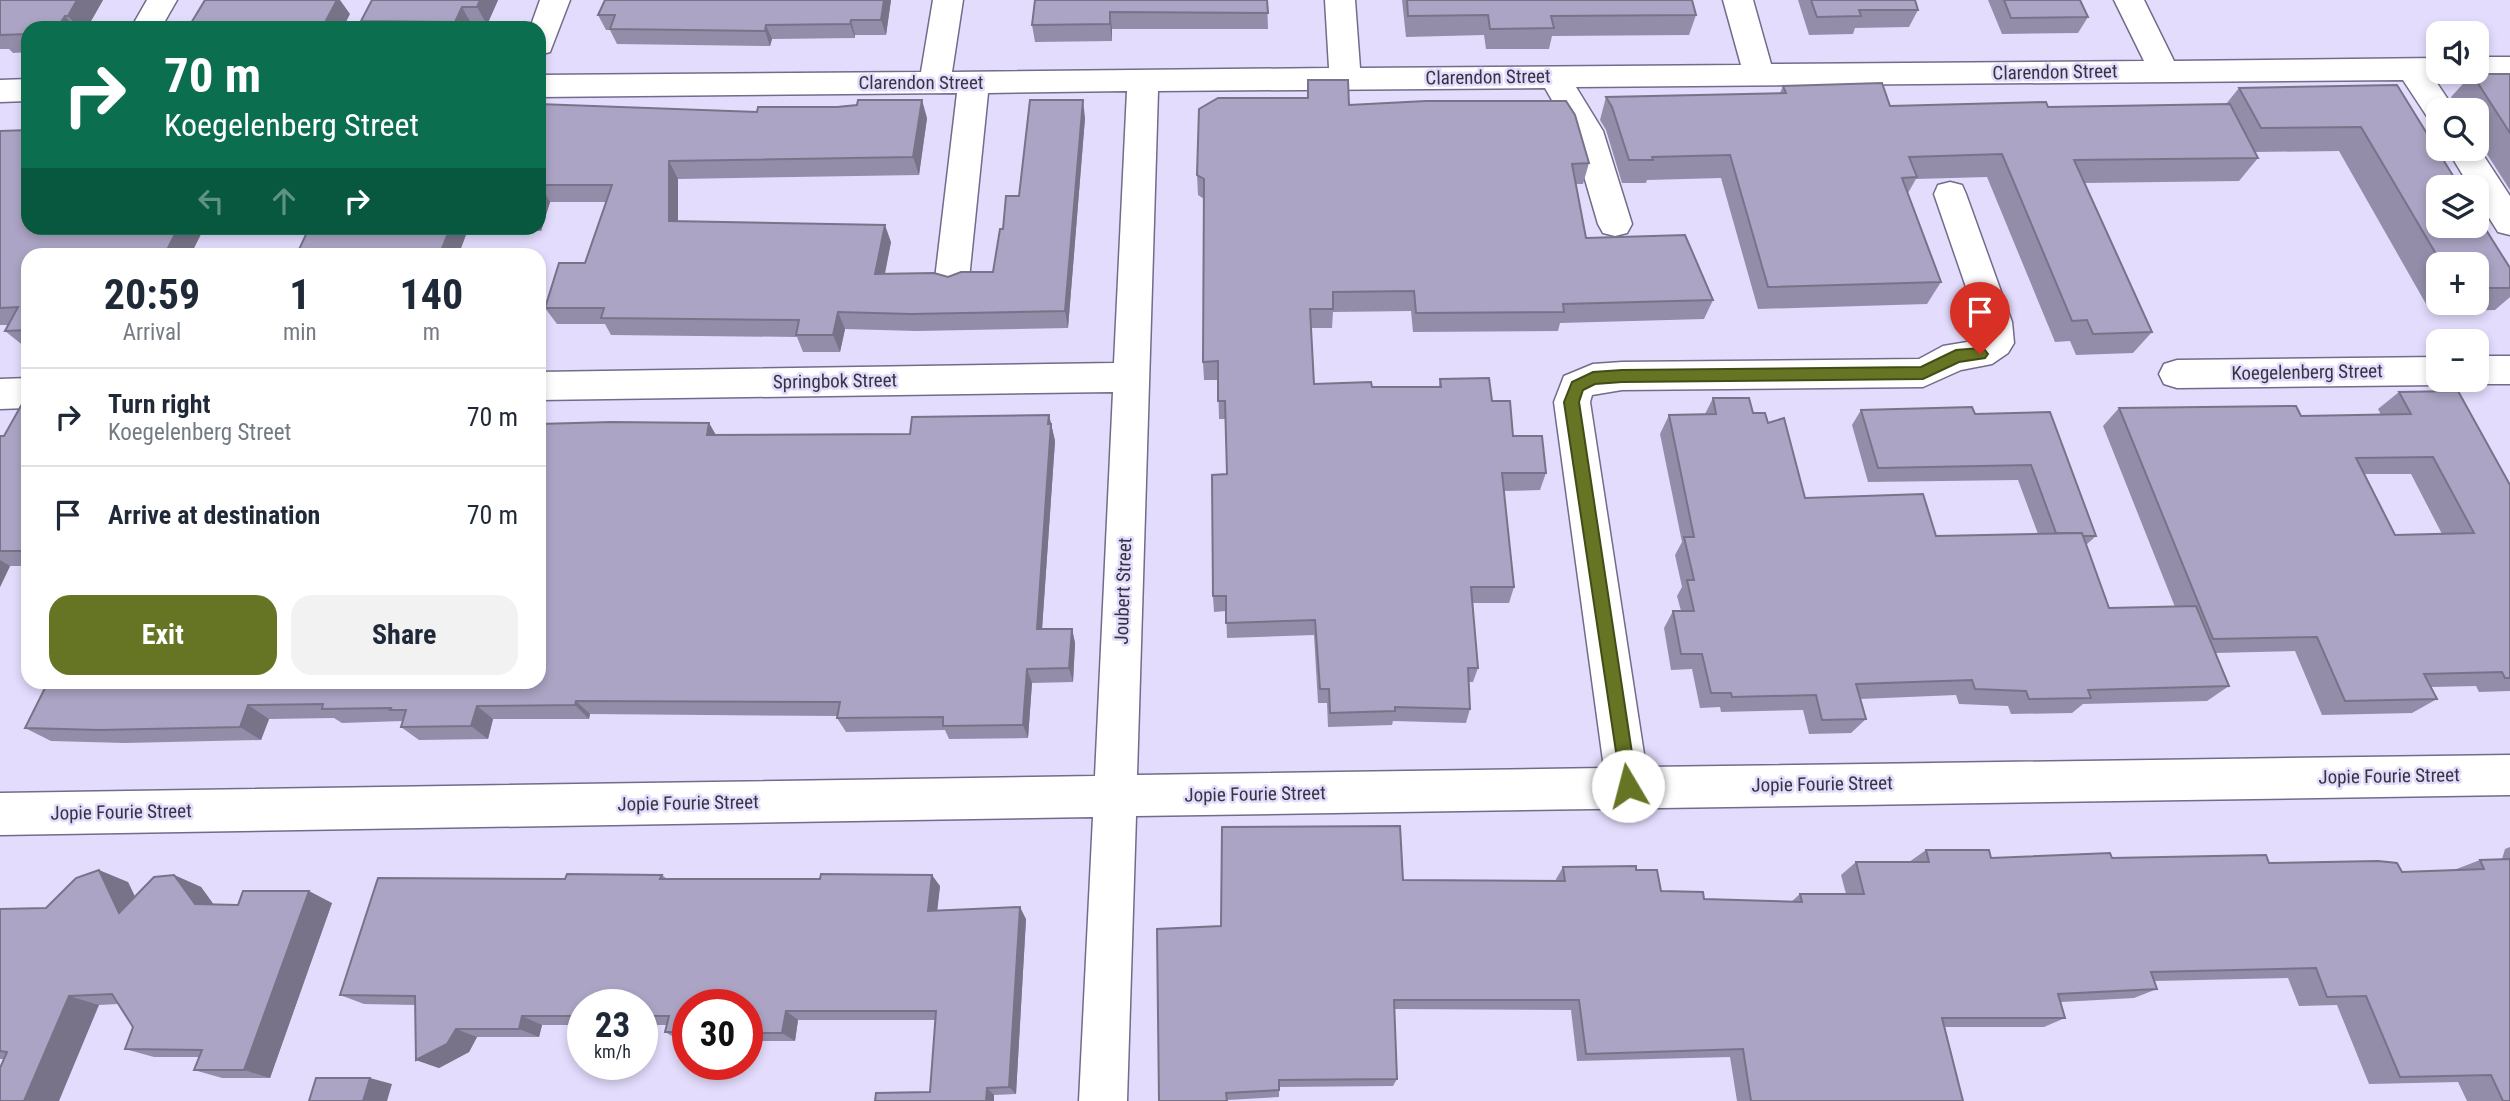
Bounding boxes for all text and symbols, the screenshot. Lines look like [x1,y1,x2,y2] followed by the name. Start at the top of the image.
[2426,21,2489,392] map controls
[2426,21,2489,84] button: sound
[164,47,261,104] text: 70 m
[49,49,140,140] icon: right
[1992,59,2118,85] street label: Clarendon Street
[1425,64,1551,90] street label: Clarendon Street
[858,71,984,94] street label: Clarendon Street
[2426,98,2489,161] button: search
[164,106,419,144] text: Koegelenberg Street
[2426,175,2489,238] button: layers
[192,182,230,220] icon: left
[265,182,303,220] icon: ahead
[338,182,376,220] icon: right
[2426,252,2489,315] button: +
[104,270,200,319] text: 20:59
[289,270,310,319] text: 1
[399,270,463,319] text: 140
[1950,282,2010,354] pin
[1961,293,1999,331] icon: arrive
[123,319,181,346] text: Arrival
[283,319,317,346] text: min
[423,319,440,346] text: m
[2426,329,2489,392] button: −
[2231,359,2383,385] street label: Koegelenberg Street
[773,368,897,394] street label: Springbok Street
[108,389,210,419] text: Turn right
[49,398,87,436] icon: right
[467,402,518,432] text: 70 m
[108,419,291,446] text: Koegelenberg Street
[49,496,87,534] icon: arrive
[108,500,320,530] text: Arrive at destination
[467,500,518,530] text: 70 m
[1110,537,1136,645] street label: Joubert Street
[49,595,277,675] button: Exit
[291,595,518,675] button: Share
[1591,749,1665,823] position arrow
[2318,763,2460,789] street label: Jopie Fourie Street
[1751,771,1893,797] street label: Jopie Fourie Street
[1184,781,1326,807] street label: Jopie Fourie Street
[617,790,759,816] street label: Jopie Fourie Street
[50,799,192,825] street label: Jopie Fourie Street
[672,989,763,1080] speed limit sign: 30
[595,1005,630,1046] text: 23
[594,1041,631,1062] text: km/h

